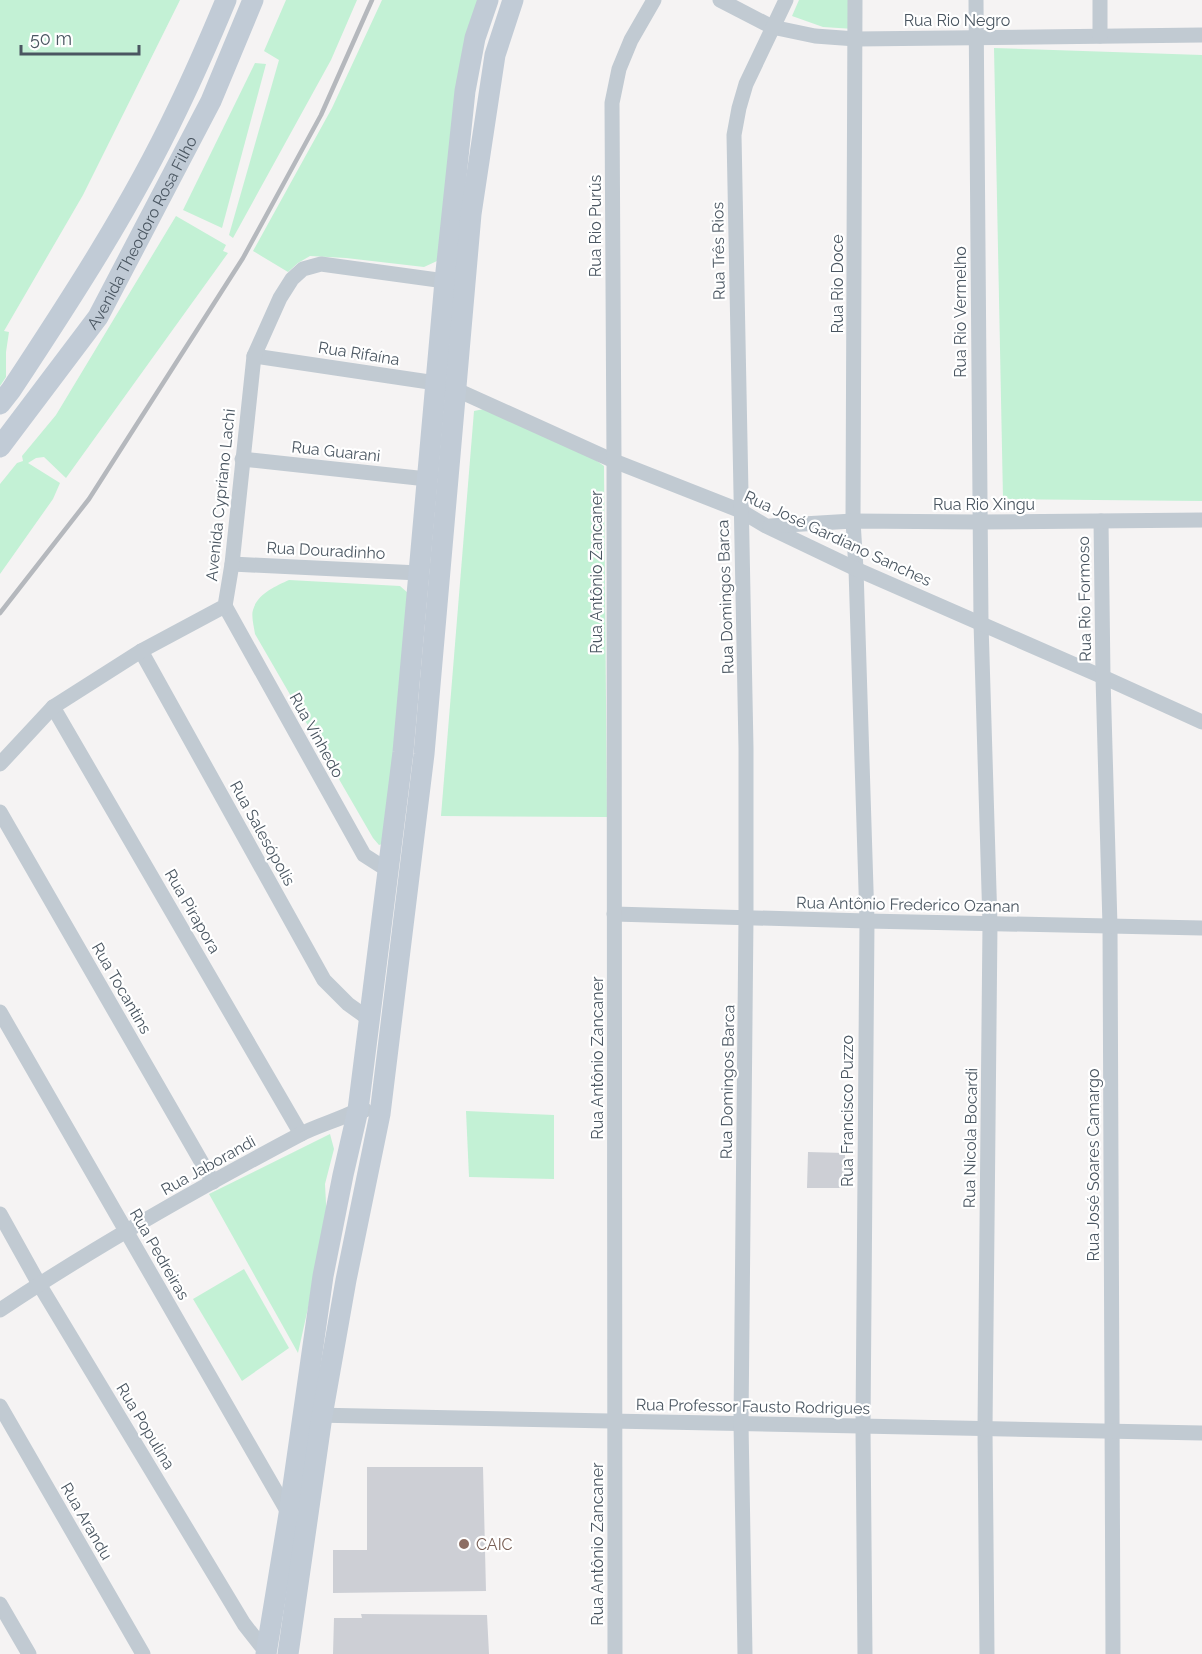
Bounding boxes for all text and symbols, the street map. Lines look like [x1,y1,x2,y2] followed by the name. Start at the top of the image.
[904,11,1010,30] street label: Rua Rio Negro
[21,18,140,56] scale bar
[30,28,72,49] text: 50 m
[83,133,201,333] street label: Avenida Theodoro Rosa Filho
[586,175,605,277] street label: Rua Rio Purús
[708,201,729,300] street label: Rua Três Rios
[828,234,847,334] street label: Rua Rio Doce
[951,246,970,378] street label: Rua Rio Vermelho
[317,338,401,369] street label: Rua Rifaína
[202,408,239,582] street label: Avenida Cypriano Lachi
[290,437,381,466] street label: Rua Guarani
[741,487,935,590] street label: Rua José Gardiano Sanches
[587,490,606,654] street label: Rua Antônio Zancaner
[933,495,1035,514] street label: Rua Rio Xingu
[713,519,738,675] street label: Rua Domingos Barca
[1074,536,1095,662] street label: Rua Rio Formoso
[266,538,386,563] street label: Rua Douradinho
[285,690,348,781] street label: Rua Vinhedo
[226,777,299,889] street label: Rua Salesópolis
[161,866,224,957] street label: Rua Pirapora
[796,893,1020,916] street label: Rua Antônio Frederico Ozanan
[88,939,156,1038] street label: Rua Tocantins
[588,976,607,1140] street label: Rua Antônio Zancaner
[717,1005,738,1159] street label: Rua Domingos Barca
[838,1035,857,1187] street label: Rua Francisco Puzzo
[960,1068,981,1208] street label: Rua Nicola Bocardi
[1084,1069,1103,1261] street label: Rua José Soares Camargo
[158,1132,259,1199] street label: Rua Jaborandi
[126,1205,193,1303] street label: Rua Pedreiras
[112,1380,179,1473] street label: Rua Populina
[636,1395,871,1418] street label: Rua Professor Fausto Rodrigues
[588,1462,607,1626] street label: Rua Antônio Zancaner
[57,1479,116,1563] street label: Rua Arandu
[476,1535,513,1554] place label: CAIC
[457,1537,471,1551] marker: CAIC

